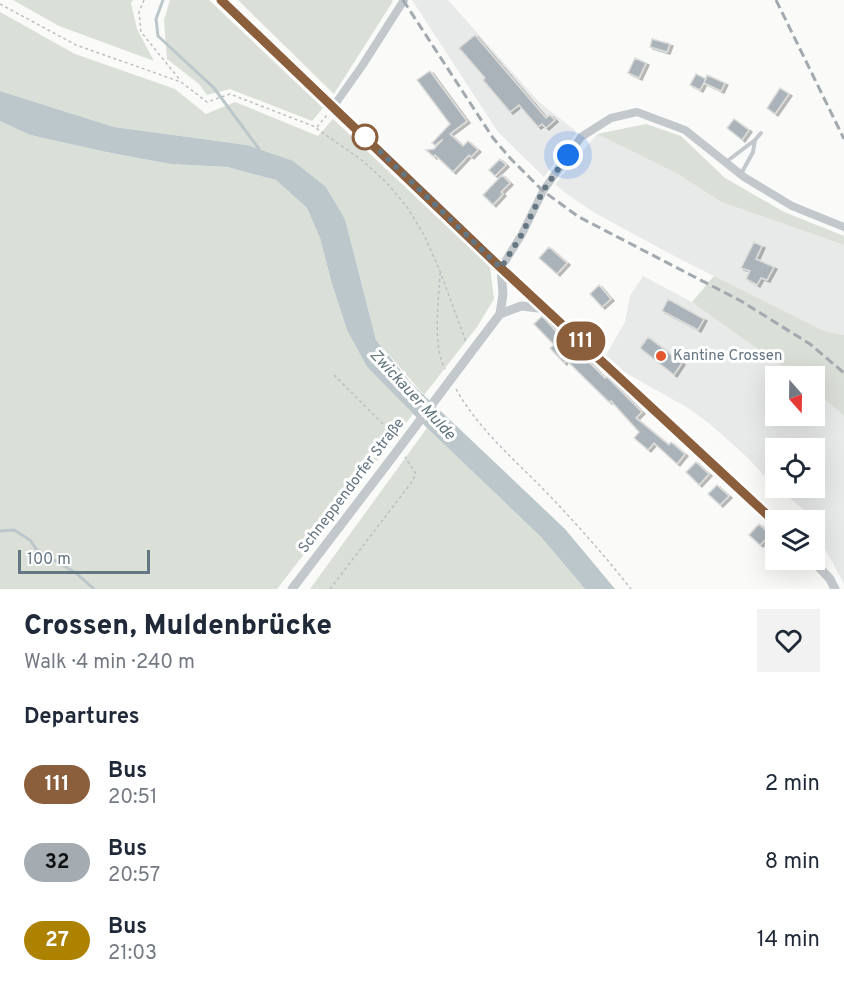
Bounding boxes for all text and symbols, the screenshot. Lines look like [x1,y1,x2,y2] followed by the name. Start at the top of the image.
[352,124,378,150] unlabelled marker
[553,140,583,170] your location
[546,322,616,360] line badge: 111
[568,328,594,355] text: 111
[365,345,460,445] water label: Zwickauer Mulde
[673,347,782,366] place label: Kantine Crossen
[654,349,668,363] marker: Kantine Crossen
[765,366,825,426] north arrow
[765,366,825,570] map controls
[295,415,409,557] street label: Schneppendorfer Straße
[765,438,825,498] button: locate
[765,510,825,570] button: layers
[18,547,150,574] scale bar
[27,550,71,570] text: 100 m
[24,609,332,645] text: Crossen, Muldenbrücke
[757,609,820,672] button: heart
[24,650,195,676] text: Walk · 4 min · 240 m
[24,704,140,731] text: Departures
[108,758,147,785] text: Bus
[44,771,70,798] text: 111
[765,771,820,798] text: 2 min
[108,785,157,811] text: 20:51
[108,836,147,863] text: Bus
[44,849,70,876] text: 32
[765,849,820,876] text: 8 min
[108,863,160,889] text: 20:57
[108,914,147,941] text: Bus
[45,927,69,954] text: 27
[757,927,820,954] text: 14 min
[108,941,157,967] text: 21:03

